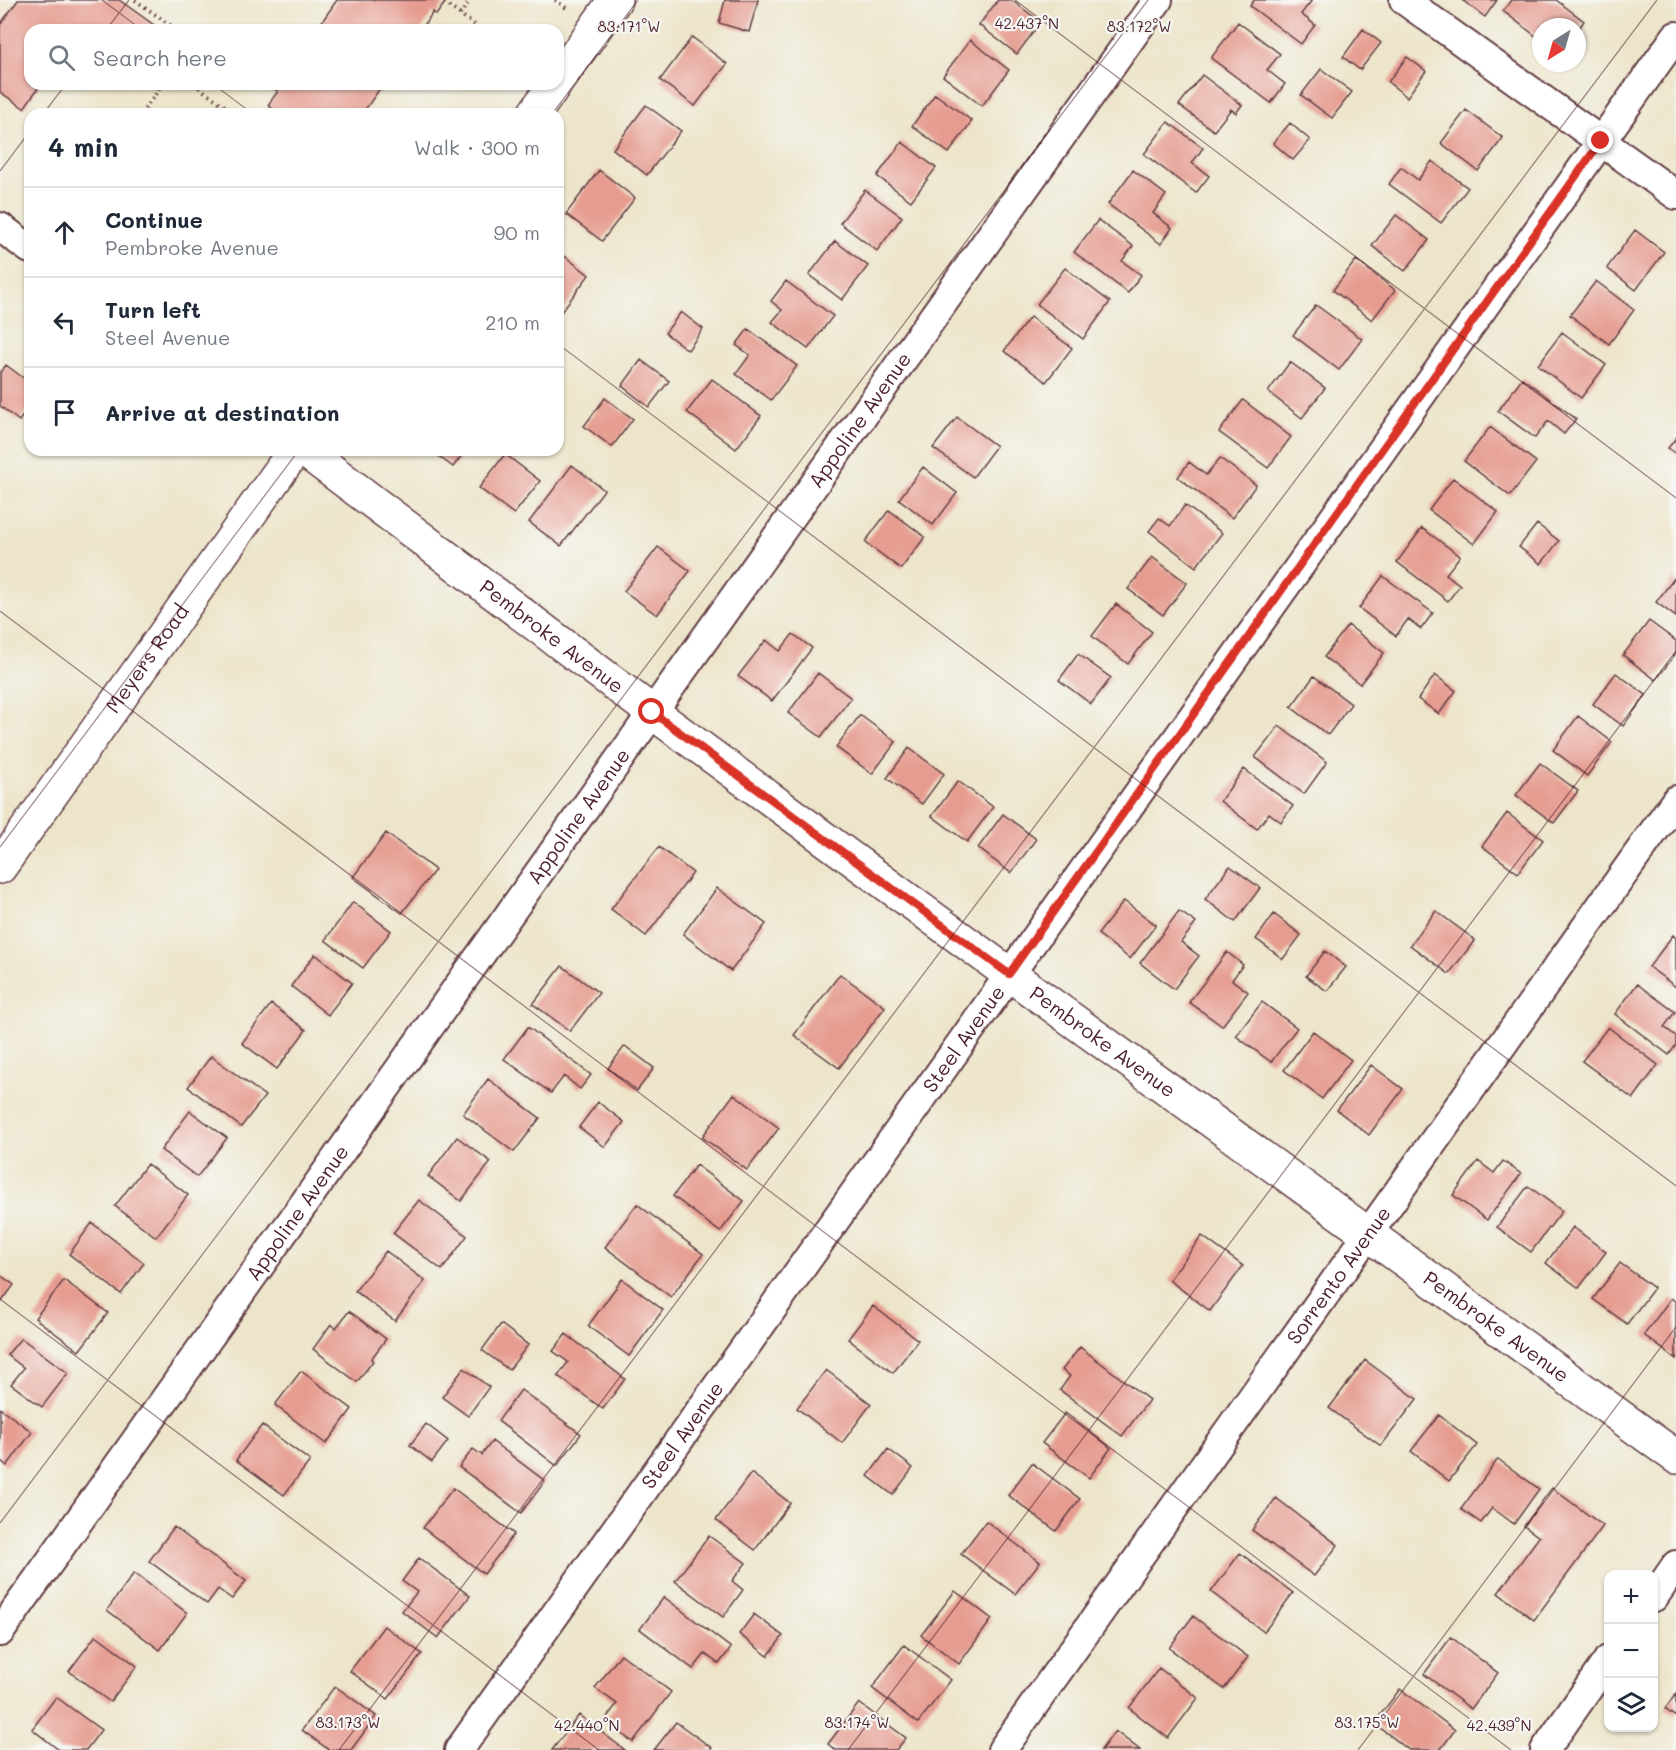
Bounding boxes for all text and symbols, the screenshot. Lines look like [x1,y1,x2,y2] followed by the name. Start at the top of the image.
[995,13,1059,33] text: 42.437°N
[597,16,661,36] text: 83.171°W
[1107,16,1171,36] text: 83.172°W
[1532,18,1586,72] north arrow
[24,24,564,90] search box
[45,41,78,74] icon: search
[93,43,227,72] text: Search here
[1587,127,1613,153] route end
[48,130,118,164] text: 4 min
[414,134,540,160] text: Walk · 300 m
[105,205,203,234] text: Continue
[48,216,81,249] icon: ahead
[494,219,540,245] text: 90 m
[105,234,279,260] text: Pembroke Avenue
[105,295,201,324] text: Turn left
[48,306,81,339] icon: left
[485,309,540,335] text: 210 m
[105,324,230,350] text: Steel Avenue
[802,346,916,493] street label: Appoline Avenue
[48,396,81,429] icon: arrive
[105,398,340,427] text: Arrive at destination
[475,573,630,698] street label: Pembroke Avenue
[99,599,194,718] street label: Meyers Road
[638,698,664,724] route start
[521,743,635,889] street label: Appoline Avenue
[1025,979,1181,1103] street label: Pembroke Avenue
[916,980,1010,1097] street label: Steel Avenue
[240,1139,354,1285] street label: Appoline Avenue
[1280,1201,1396,1349] street label: Sorrento Avenue
[1419,1264,1575,1388] street label: Pembroke Avenue
[635,1376,729,1493] street label: Steel Avenue
[1604,1570,1658,1732] map controls
[1604,1570,1658,1624] button: +
[1604,1624,1658,1678] button: −
[1604,1678,1658,1732] button: layers
[315,1712,381,1732] text: 83.173°W
[824,1712,890,1732] text: 83.174°W
[1334,1712,1400,1732] text: 83.175°W
[554,1715,620,1735] text: 42.440°N
[1467,1715,1531,1735] text: 42.439°N

